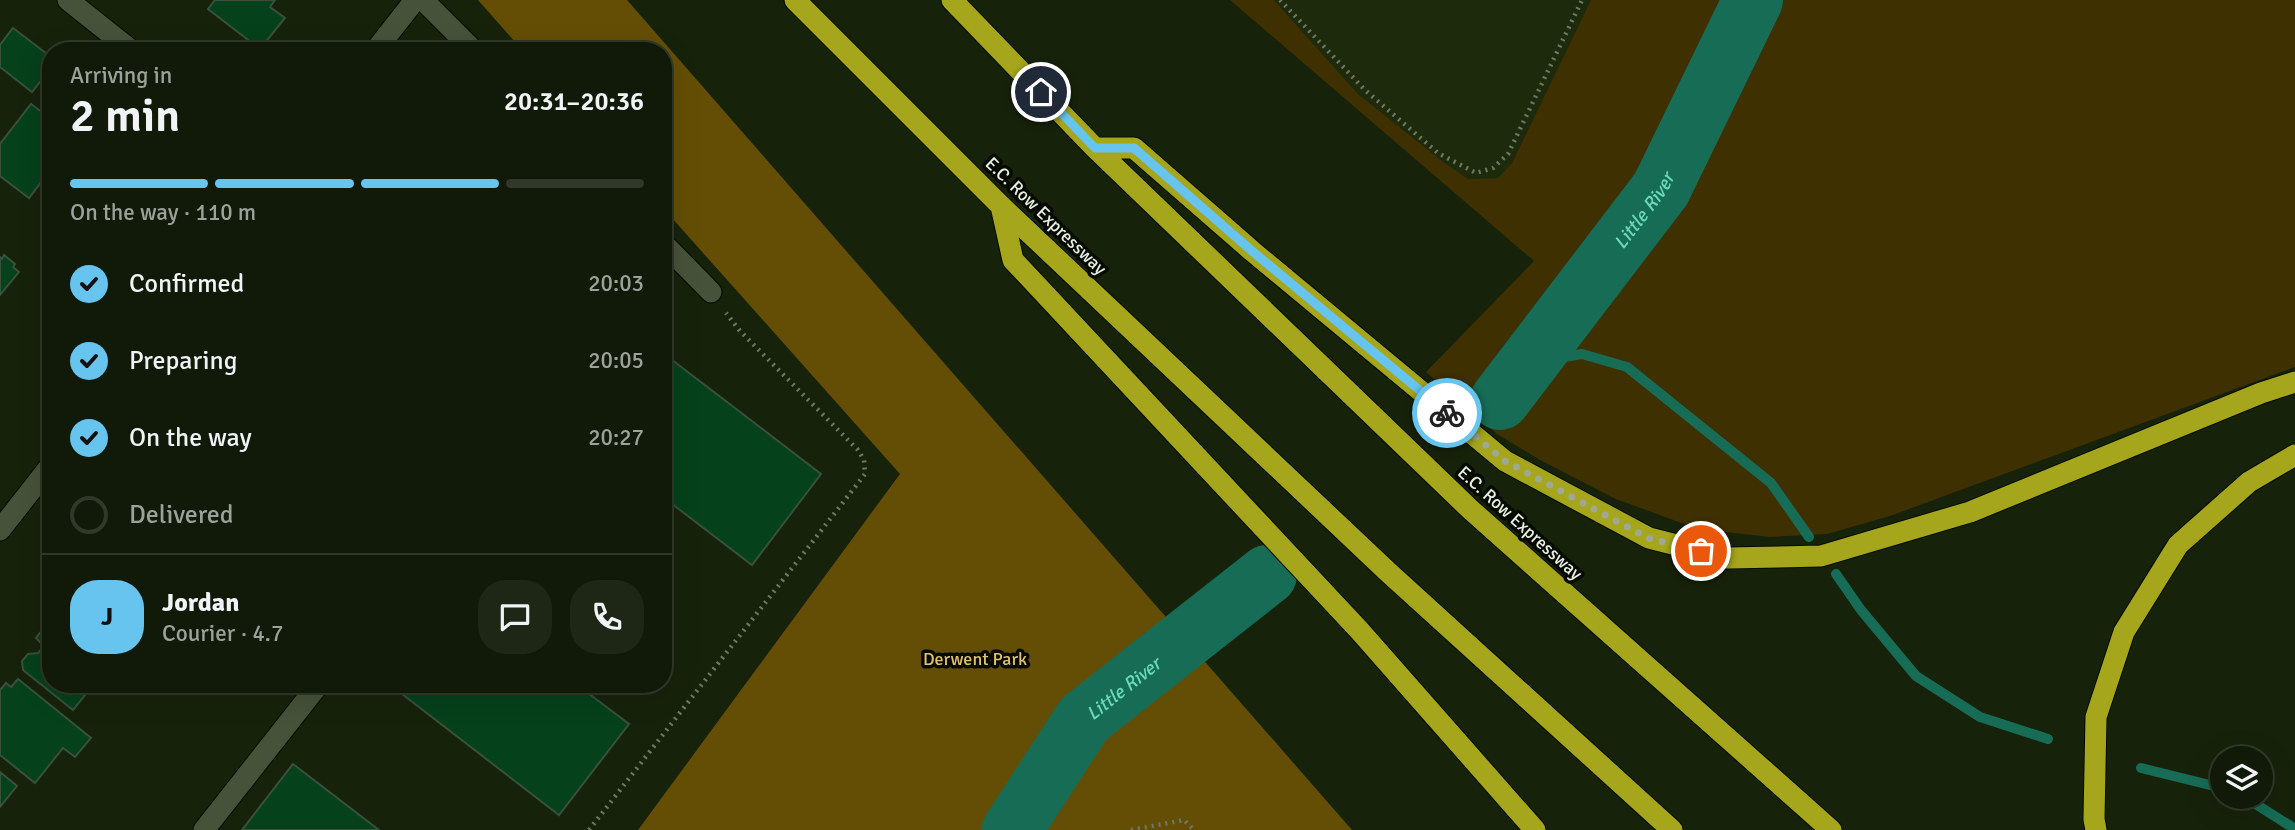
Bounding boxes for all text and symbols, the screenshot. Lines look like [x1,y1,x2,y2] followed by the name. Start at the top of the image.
[70,61,172,90] text: Arriving in
[1011,62,1071,122] pin
[1022,73,1060,111] icon: home
[504,86,644,118] text: 20:31–20:36
[70,88,180,144] text: 2 min
[981,153,1112,280] street label: E.C. Row Expressway
[1609,166,1681,254] water label: Little River
[70,198,256,227] text: On the way · 110 m
[70,265,108,303] icon: check
[129,268,244,300] text: Confirmed
[588,269,644,298] text: 20:03
[70,342,108,380] icon: check
[129,345,237,377] text: Preparing
[588,346,644,375] text: 20:05
[1412,378,1482,448] courier
[1428,394,1466,432] icon: bike
[70,419,108,457] icon: check
[129,422,252,454] text: On the way
[588,423,644,452] text: 20:27
[1453,461,1587,585] street label: E.C. Row Expressway
[129,499,234,531] text: Delivered
[1671,521,1731,581] pin
[1682,532,1720,570] icon: bag
[478,580,552,654] button: chat
[570,580,644,654] button: phone
[162,587,239,619] text: Jordan
[101,601,113,633] text: J
[162,619,283,648] text: Courier · 4.7
[923,648,1027,670] park label: Derwent Park
[1082,650,1168,726] water label: Little River
[2210,746,2273,809] map controls
[2210,746,2273,809] button: layers

